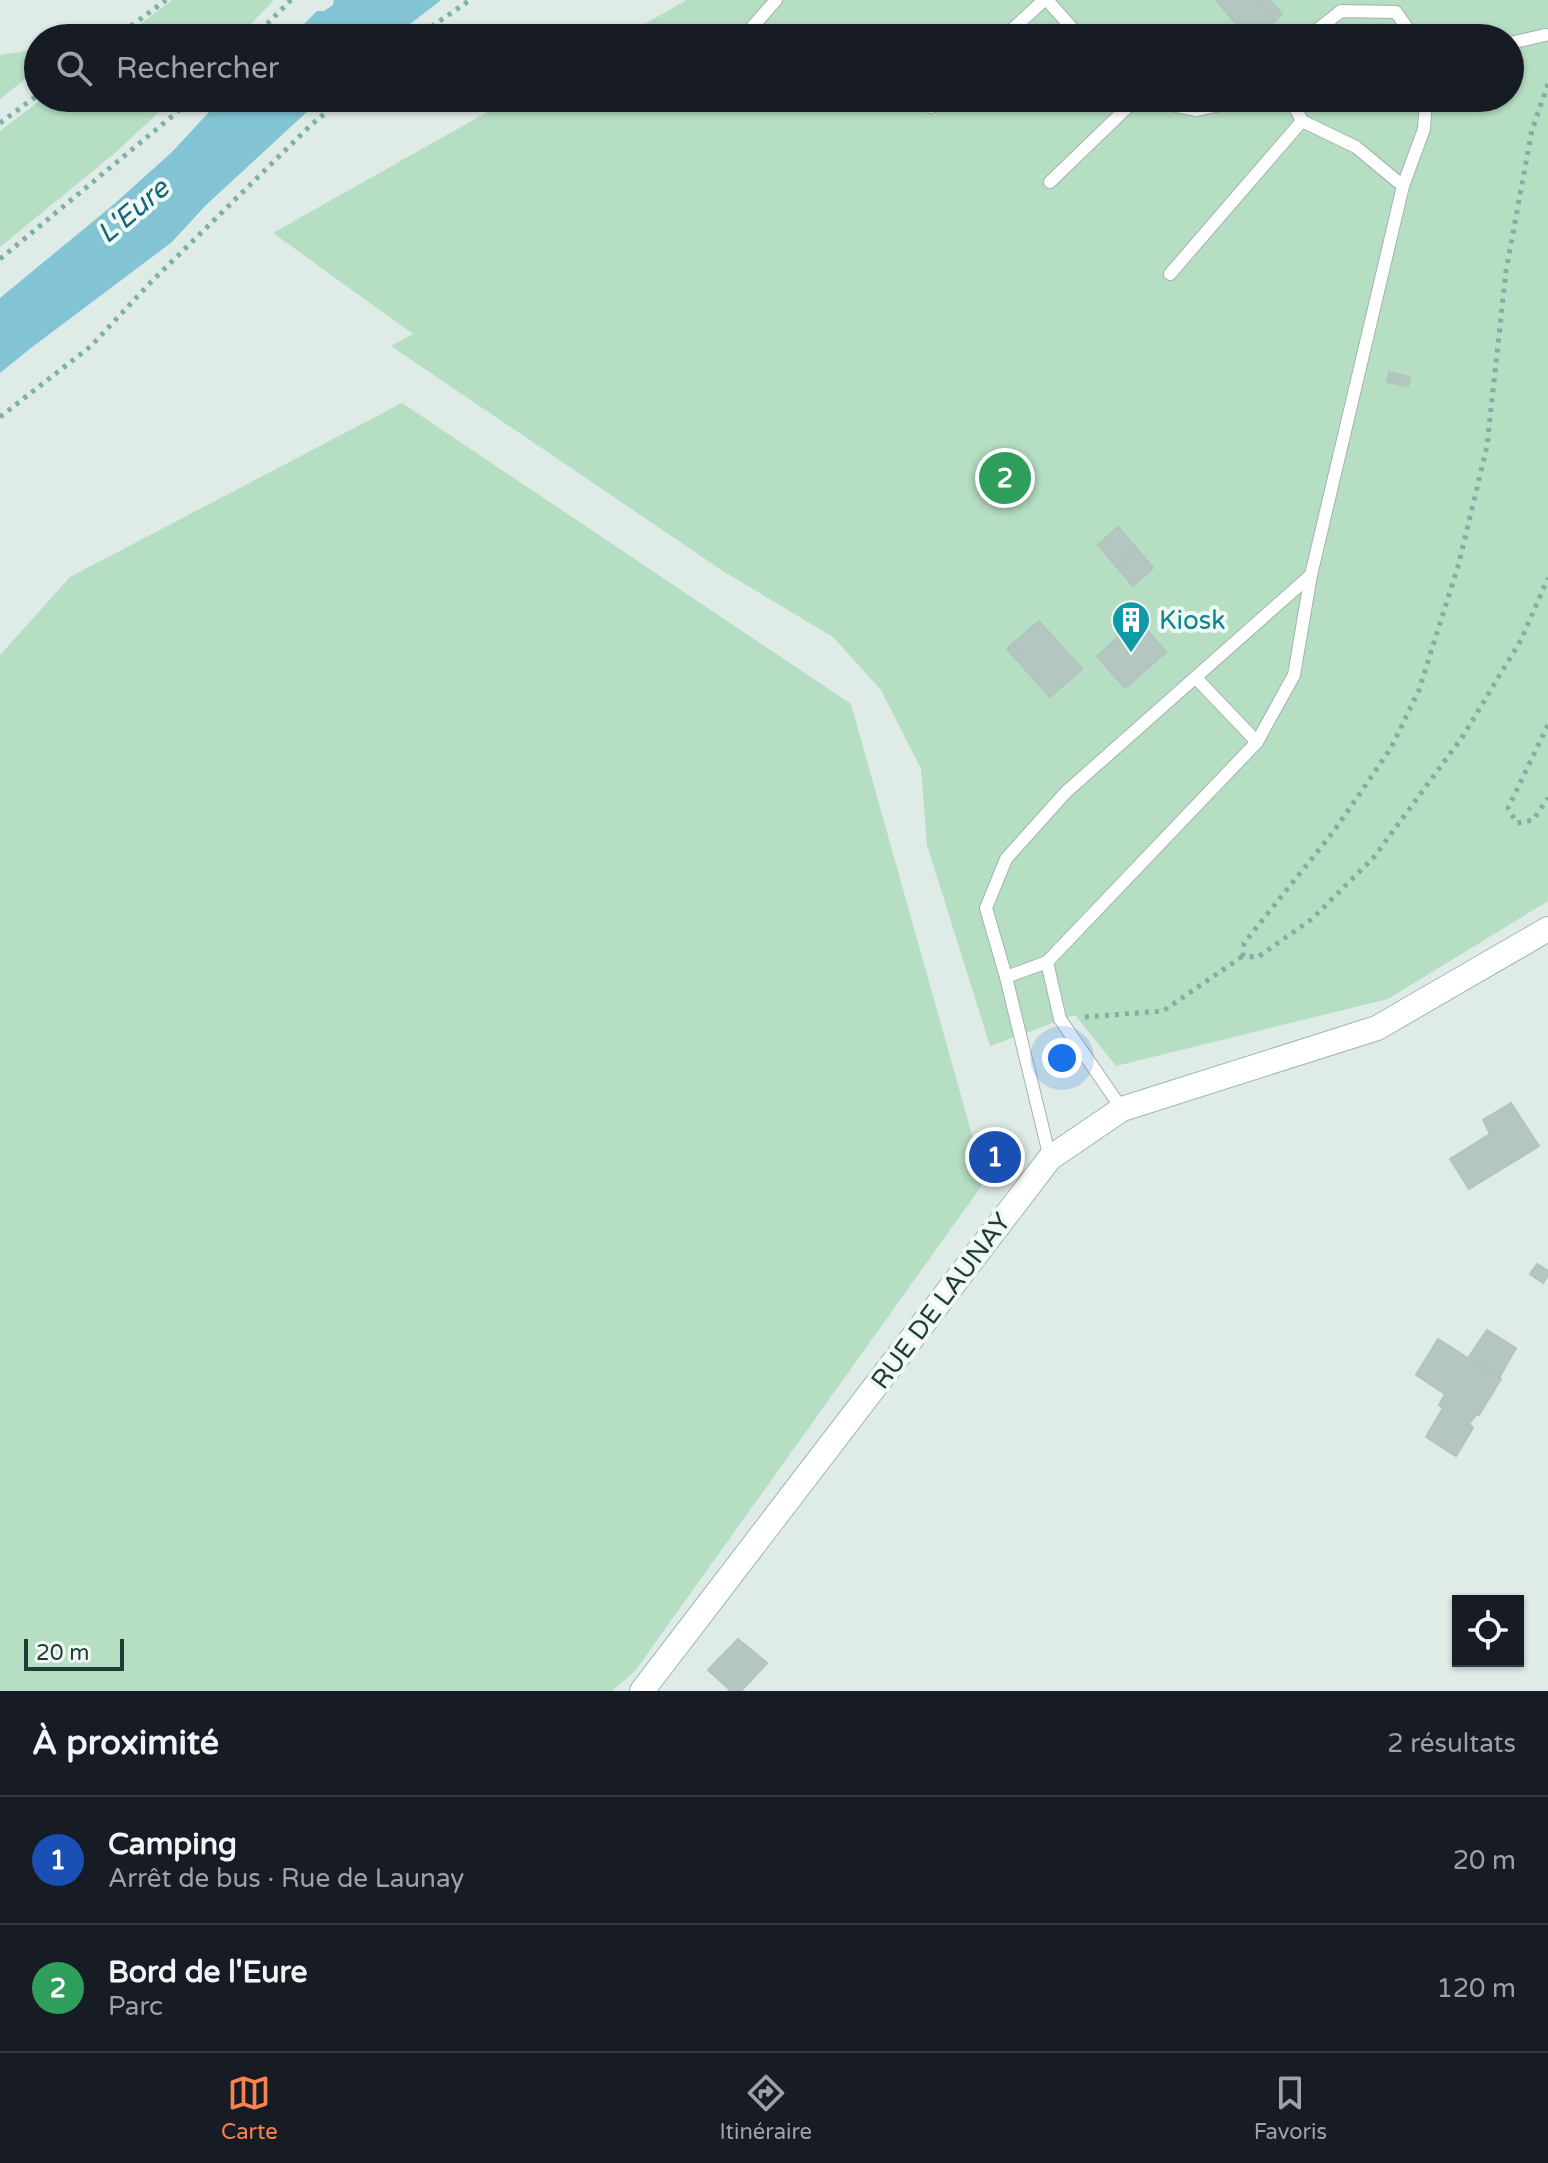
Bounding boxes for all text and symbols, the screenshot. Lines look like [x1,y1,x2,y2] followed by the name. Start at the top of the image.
[24,24,1524,112] search box
[52,46,96,90] icon: search
[116,50,279,87] text: Rechercher
[90,170,177,251] water label: L'Eure
[979,448,1031,508] pin: 2
[1110,599,1152,654] building icon: Kiosk
[1159,605,1225,636] place label: Kiosk
[1042,1038,1082,1078] your location
[969,1127,1021,1187] pin: 1
[865,1207,1017,1395] street label: RUE DE LAUNAY
[1452,1595,1524,1667] map controls
[1452,1595,1524,1667] button: locate
[24,1635,124,1671] scale bar
[36,1640,90,1666] text: 20 m
[32,1723,219,1764] text: À proximité
[1387,1728,1516,1759] text: 2 résultats
[108,1826,237,1863] text: Camping
[50,1845,66,1876] text: 1
[1453,1845,1516,1876] text: 20 m
[108,1863,464,1894] text: Arrêt de bus · Rue de Launay
[108,1954,308,1991] text: Bord de l'Eure
[50,1973,66,2004] text: 2
[1436,1973,1516,2004] text: 120 m
[108,1991,163,2022] text: Parc
[221,2071,278,2145] tab: Carte
[719,2071,812,2145] tab: Itinéraire
[1254,2071,1327,2145] tab: Favoris

